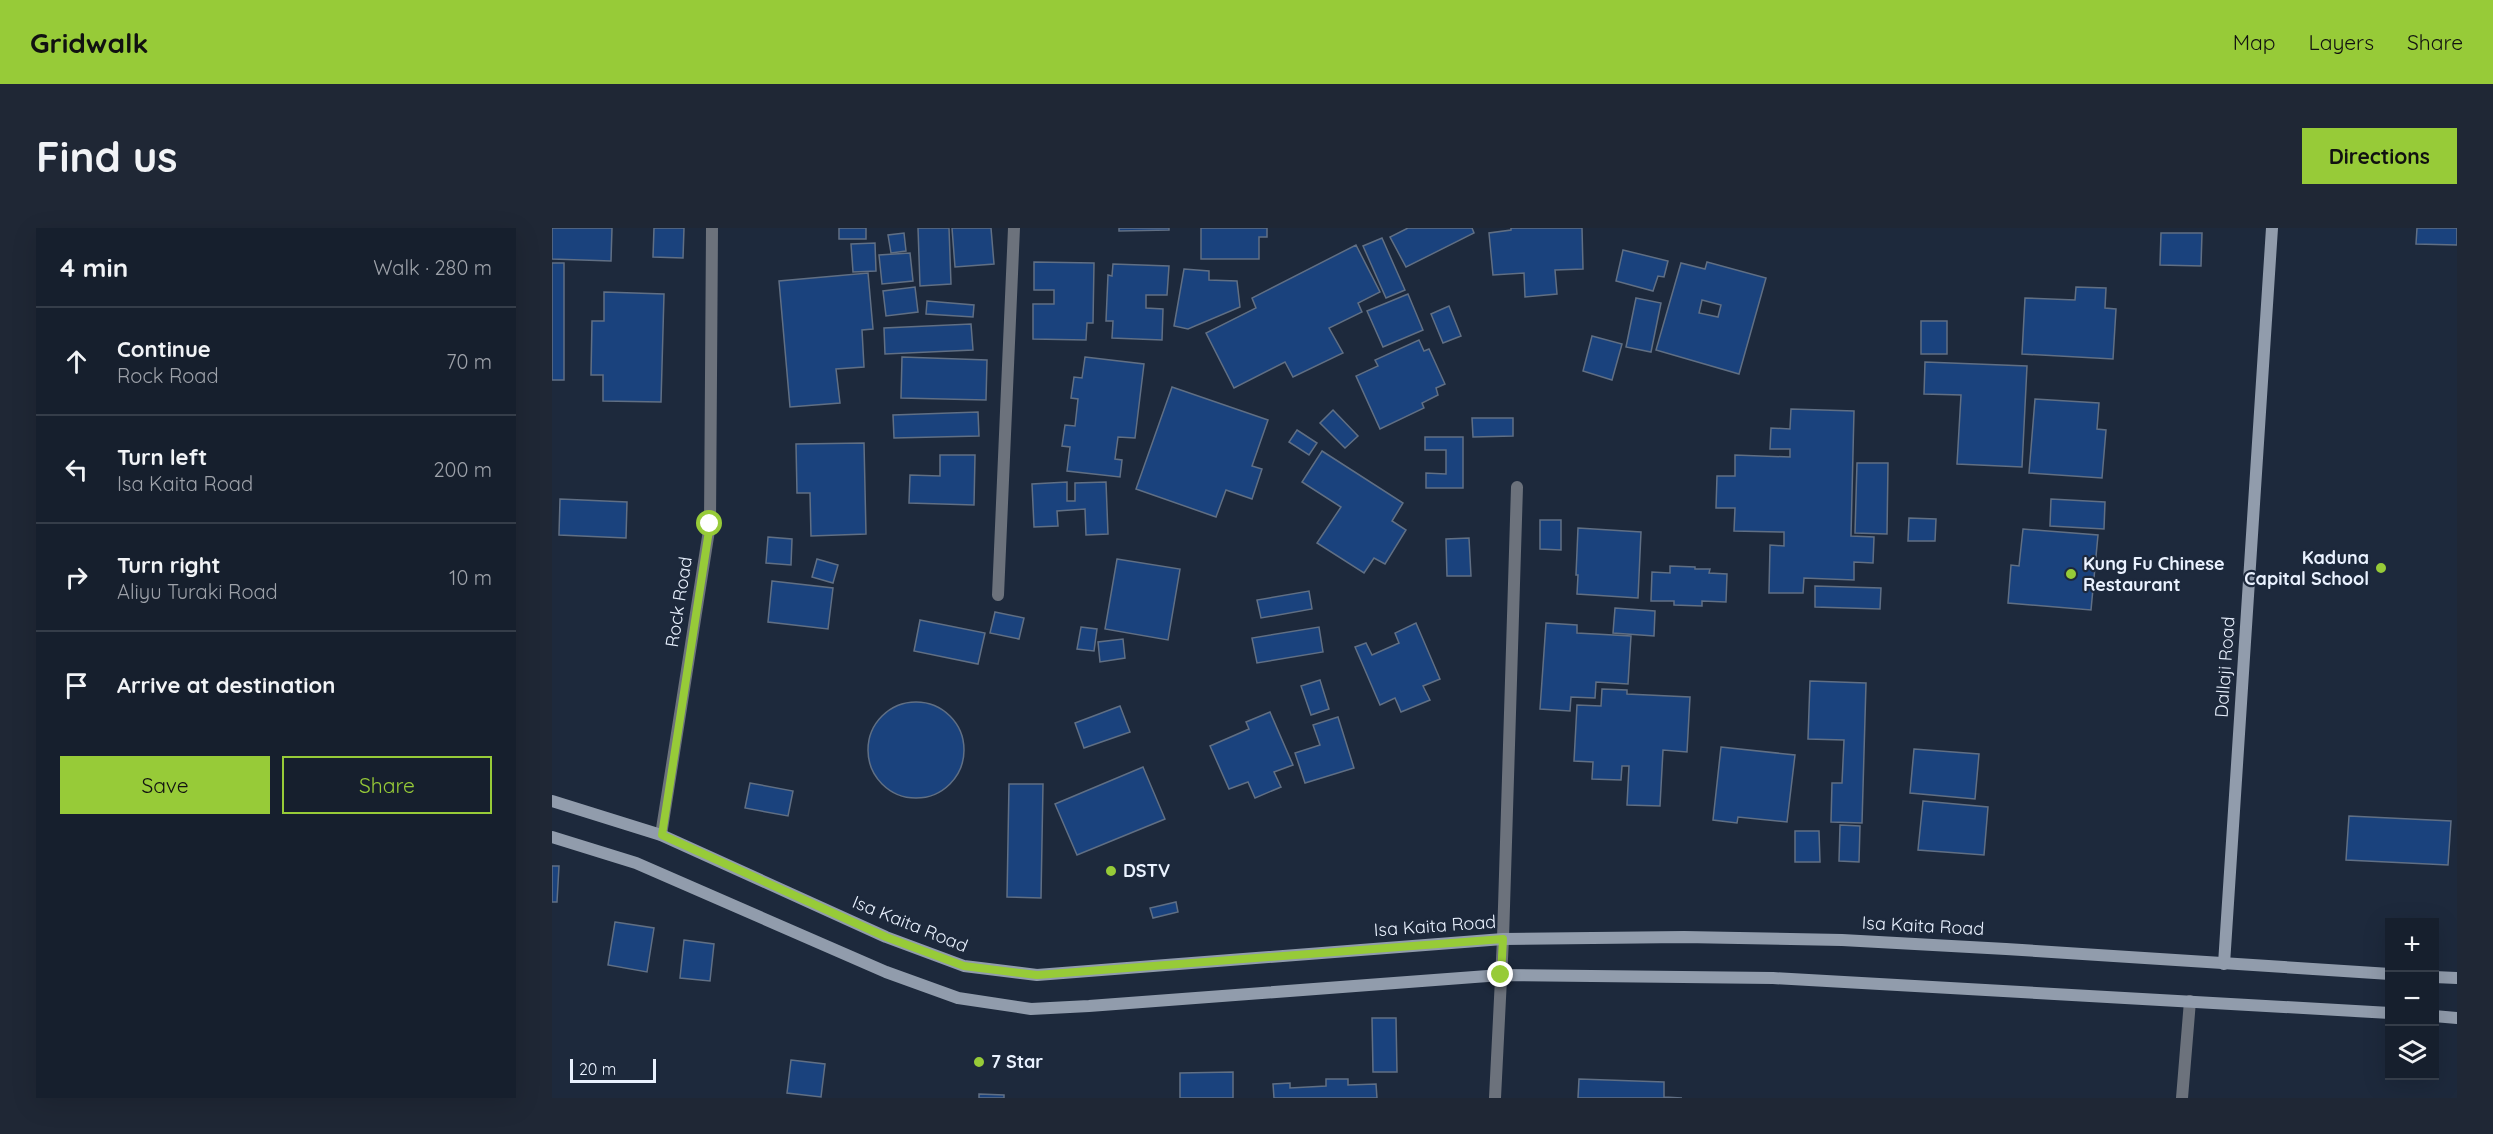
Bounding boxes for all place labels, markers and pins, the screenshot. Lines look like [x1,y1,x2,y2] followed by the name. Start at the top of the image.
[2244,546,2369,590] place label: Kaduna Capital School
[2083,552,2225,596] place label: Kung Fu Chinese Restaurant
[2374,561,2388,575] marker: Kaduna Capital School
[2064,567,2078,581] marker: Kung Fu Chinese Restaurant
[1123,859,1170,882] place label: DSTV
[1104,864,1118,878] marker: DSTV
[991,1050,1043,1073] place label: 7 Star
[972,1055,986,1069] marker: 7 Star

